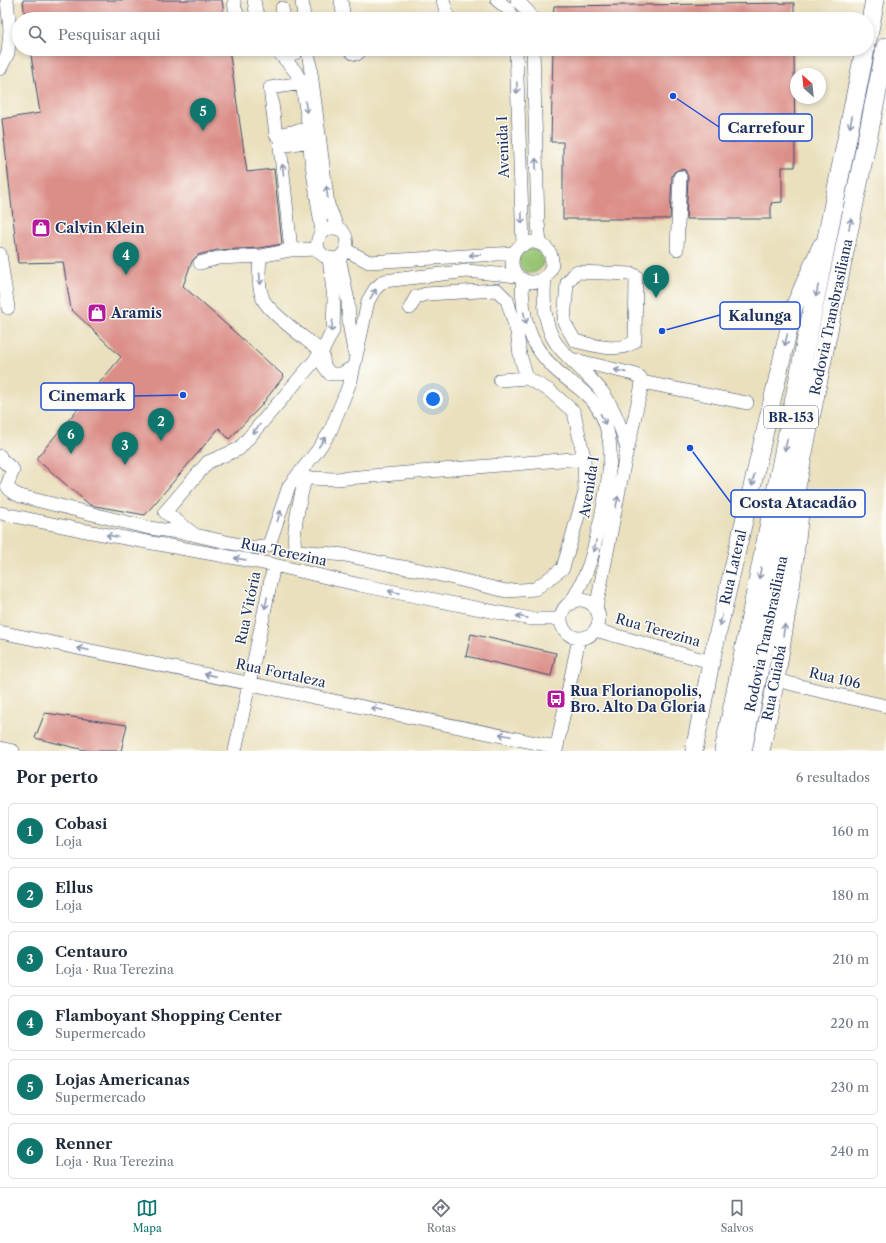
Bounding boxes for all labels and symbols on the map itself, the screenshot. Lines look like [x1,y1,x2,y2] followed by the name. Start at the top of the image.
[790,68,826,104] north arrow
[514,81,521,94] one-way arrow
[190,98,216,131] pin: 5
[302,100,310,113] one-way arrow
[719,114,812,141] callout: Carrefour
[846,115,854,128] one-way arrow
[493,116,513,179] street label: Avenida I
[727,118,805,137] text: Carrefour
[532,158,540,171] one-way arrow
[279,164,287,177] one-way arrow
[323,186,330,199] one-way arrow
[518,211,526,224] one-way arrow
[30,217,52,239] shop icon: Calvin Klein
[846,218,854,231] one-way arrow
[55,219,145,237] place label: Calvin Klein
[806,237,857,397] street label: Rodovia Transbrasiliana
[113,242,139,275] pin: 4
[469,252,482,259] one-way arrow
[643,265,669,298] pin: 1
[256,272,263,285] one-way arrow
[813,284,821,297] one-way arrow
[369,288,377,300] one-way arrow
[86,302,108,324] shop icon: Aramis
[720,302,800,329] callout: Kalunga
[110,304,162,322] place label: Aramis
[728,306,792,325] text: Kalunga
[522,311,530,324] one-way arrow
[329,319,336,332] one-way arrow
[782,333,789,346] one-way arrow
[614,366,627,374] one-way arrow
[41,383,134,410] callout: Cinemark
[48,386,127,405] text: Cinemark
[423,389,443,409] your location
[764,406,818,428] road number: BR-153
[148,408,174,441] pin: 2
[600,413,607,425] one-way arrow
[58,421,84,454] pin: 6
[251,423,260,434] one-way arrow
[112,432,138,465] pin: 3
[318,437,327,448] one-way arrow
[781,439,789,452] one-way arrow
[575,455,603,520] street label: Avenida I
[749,473,757,486] one-way arrow
[731,490,865,517] callout: Costa Atacadão
[739,493,857,512] text: Costa Atacadão
[613,496,621,509] one-way arrow
[276,509,283,522] one-way arrow
[716,528,750,606] street label: Rua Lateral
[106,531,119,539] one-way arrow
[239,534,329,570] street label: Rua Terezina
[591,539,599,552] one-way arrow
[741,554,792,714] street label: Rodovia Transbrasiliana
[234,555,247,563] one-way arrow
[756,566,764,579] one-way arrow
[231,569,265,646] street label: Rua Vitória
[388,588,401,596] one-way arrow
[261,596,269,609] one-way arrow
[613,609,703,651] street label: Rua Terezina
[516,613,529,621] one-way arrow
[716,613,724,626] one-way arrow
[780,624,788,637] one-way arrow
[758,643,790,722] street label: Rua Cuiabá
[77,644,90,652] one-way arrow
[234,655,328,691] street label: Rua Fortaleza
[807,663,863,693] street label: Rua 106
[204,670,217,678] one-way arrow
[570,682,707,716] place label: Rua Florianopolis, Bro. Alto Da Gloria
[545,688,567,710] bus stop icon: Rua Florianopolis, Bro. Alto Da Gloria
[371,705,384,713] one-way arrow
[498,731,511,739] one-way arrow

